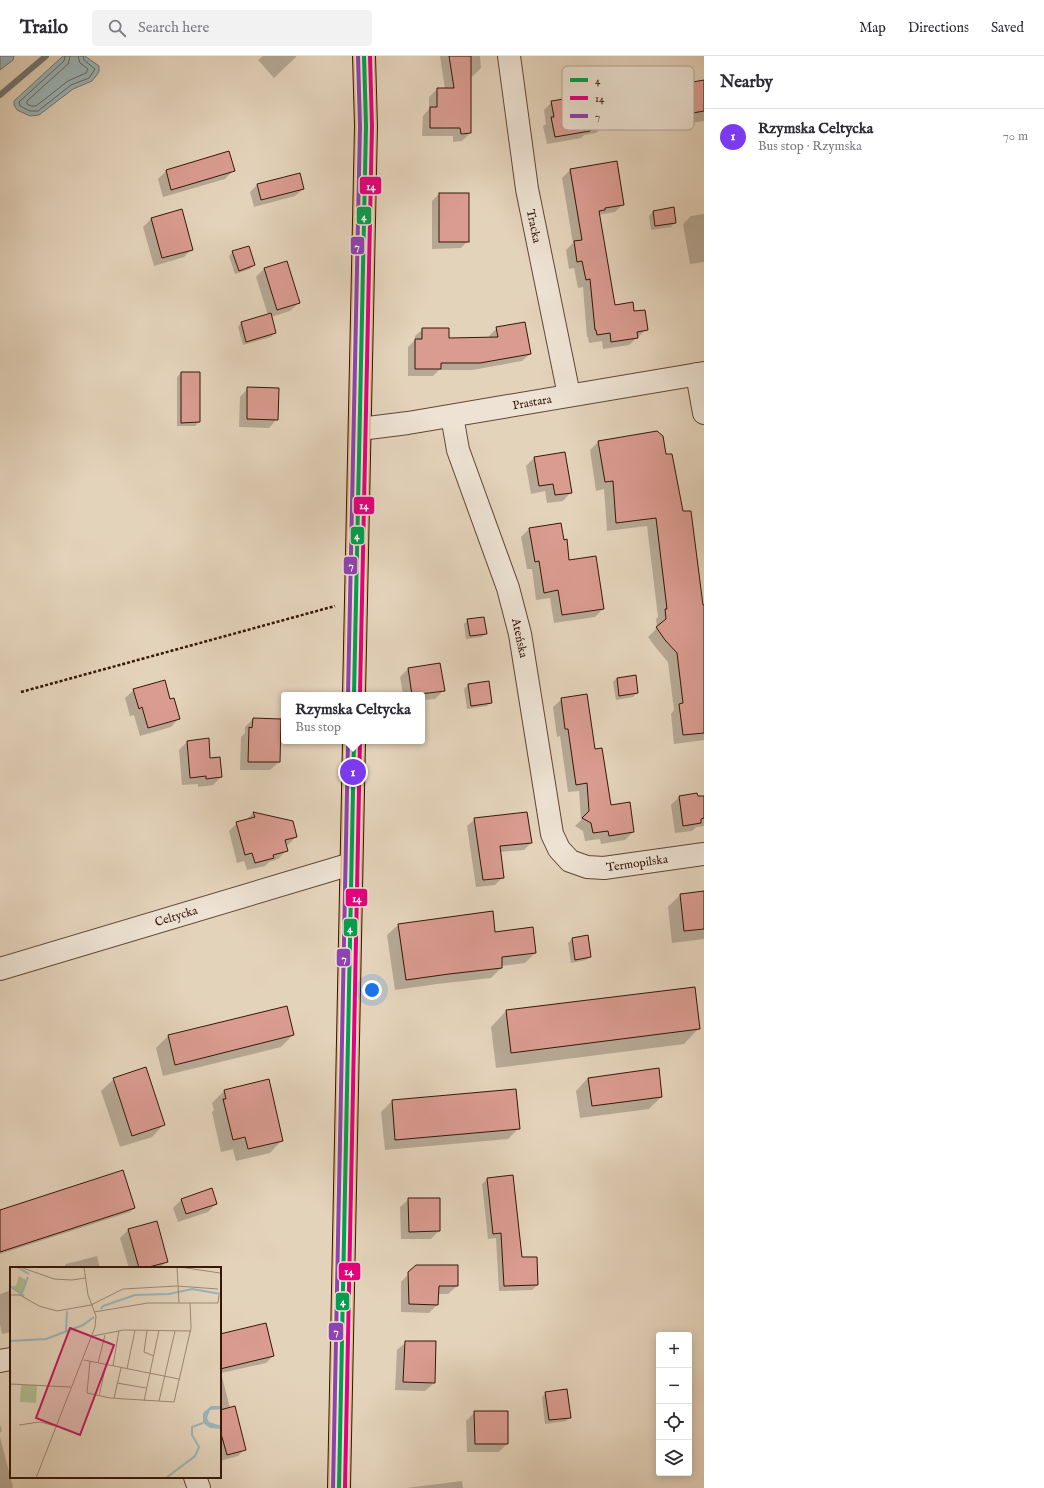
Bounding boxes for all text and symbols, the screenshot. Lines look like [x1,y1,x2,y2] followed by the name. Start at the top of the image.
[92,10,372,46] search box
[20,16,68,40] text: Trailo
[106,17,128,39] icon: search
[138,18,209,37] text: Search here
[859,19,886,37] text: Map
[908,19,969,37] text: Directions
[991,19,1024,37] text: Saved
[562,66,694,130] legend
[720,72,773,93] text: Nearby
[595,74,601,88] text: 4
[595,92,605,106] text: 14
[595,110,600,124] text: 7
[758,119,873,138] text: Rzymska Celtycka
[731,128,735,145] text: 1
[1003,128,1028,145] text: 70 m
[758,138,862,155] text: Bus stop · Rzymska
[359,176,382,195] line badge: 14
[366,180,376,194] text: 14
[356,206,372,225] line badge: 4
[523,208,545,245] street label: Tracka
[360,210,367,224] text: 4
[350,236,365,255] line badge: 7
[354,240,360,254] text: 7
[511,392,554,413] street label: Prastara
[353,496,375,515] line badge: 14
[359,499,369,513] text: 14
[350,526,365,545] line badge: 4
[353,529,360,543] text: 4
[343,556,358,575] line badge: 7
[348,559,354,573] text: 7
[508,616,531,660] street label: Ateńska
[281,692,425,744] popup
[295,700,411,719] text: Rzymska Celtycka
[295,719,341,736] text: Bus stop
[340,757,366,787] pin: 1
[605,852,670,876] street label: Termopilska
[345,888,368,907] line badge: 14
[352,892,362,906] text: 14
[153,903,200,930] street label: Celtycka
[343,918,358,937] line badge: 4
[346,922,353,936] text: 4
[336,948,351,967] line badge: 7
[341,952,347,966] text: 7
[362,980,382,1000] your location
[338,1262,361,1281] line badge: 14
[344,1265,354,1279] text: 14
[10,1267,221,1478] inset map
[335,1292,350,1311] line badge: 4
[339,1295,346,1309] text: 4
[328,1322,344,1341] line badge: 7
[333,1325,339,1339] text: 7
[656,1332,692,1476] map controls
[656,1332,692,1368] button: +
[656,1368,692,1404] button: −
[656,1404,692,1440] button: locate
[656,1440,692,1476] button: layers

